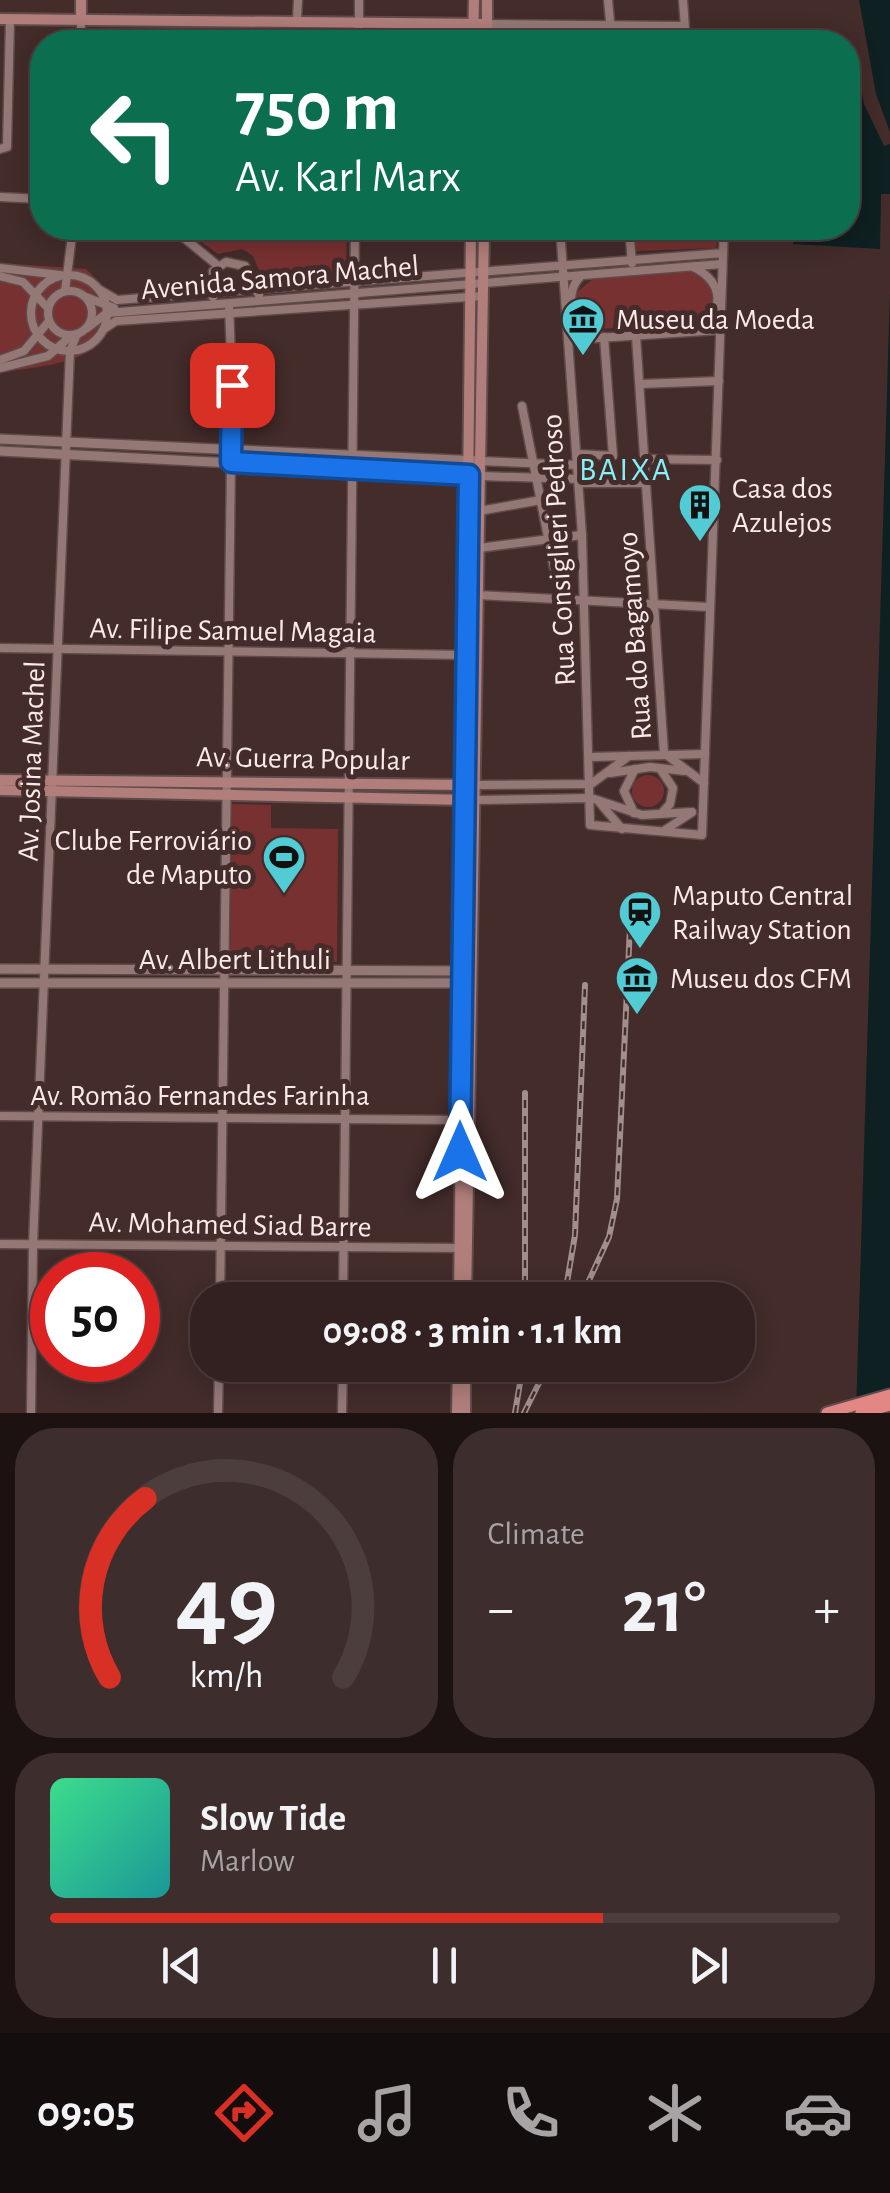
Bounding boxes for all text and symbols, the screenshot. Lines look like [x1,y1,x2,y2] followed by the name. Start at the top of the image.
[70,70,200,200] icon: left
[235,73,399,143] text: 750 m
[235,155,461,200] text: Av. Karl Marx
[140,251,421,305] street label: Avenida Samora Machel
[560,296,606,357] museum icon: Museu da Moeda
[616,305,815,335] place label: Museu da Moeda
[190,343,275,428] pin
[205,358,260,413] icon: arrive
[537,413,581,687] street label: Rua Consiglieri Pedroso
[579,454,673,486] district label: BAIXA
[732,474,833,538] place label: Casa dos Azulejos
[677,482,723,543] building icon: Casa dos Azulejos
[613,531,657,741] street label: Rua do Bagamoyo
[89,613,377,649] street label: Av. Filipe Samuel Magaia
[14,660,50,862] street label: Av. Josina Machel
[196,742,410,776] street label: Av. Guerra Popular
[55,826,252,890] place label: Clube Ferroviário de Maputo
[261,834,307,895] sports icon: Clube Ferroviário de Maputo
[672,881,853,945] place label: Maputo Central Railway Station
[617,889,663,950] station icon: Maputo Central Railway Station
[139,945,331,975] street label: Av. Albert Lithuli
[614,955,660,1016] museum icon: Museu dos CFM
[670,964,852,994] place label: Museu dos CFM
[30,1081,370,1111] street label: Av. Romão Fernandes Farinha
[408,1100,512,1204] position arrow
[88,1208,372,1242] street label: Av. Mohamed Siad Barre
[30,1252,160,1382] speed limit sign: 50
[323,1313,622,1351] text: 09:08 · 3 min · 1.1 km
[488,1518,585,1550] text: Climate
[175,1552,278,1656] text: 49
[622,1571,706,1646] text: 21°
[488,1582,514,1637] text: −
[814,1582,840,1637] text: +
[189,1658,263,1694] text: km/h
[200,1800,346,1838] text: Slow Tide
[200,1845,295,1877] text: Marlow
[154,1938,209,1993] icon: previous
[417,1938,472,1993] icon: pause
[681,1938,736,1993] icon: next
[209,2078,279,2148] icon: directions
[352,2078,422,2148] icon: music
[496,2078,566,2148] icon: phone
[640,2078,710,2148] icon: climate
[783,2078,853,2148] icon: car
[37,2090,135,2135] text: 09:05

